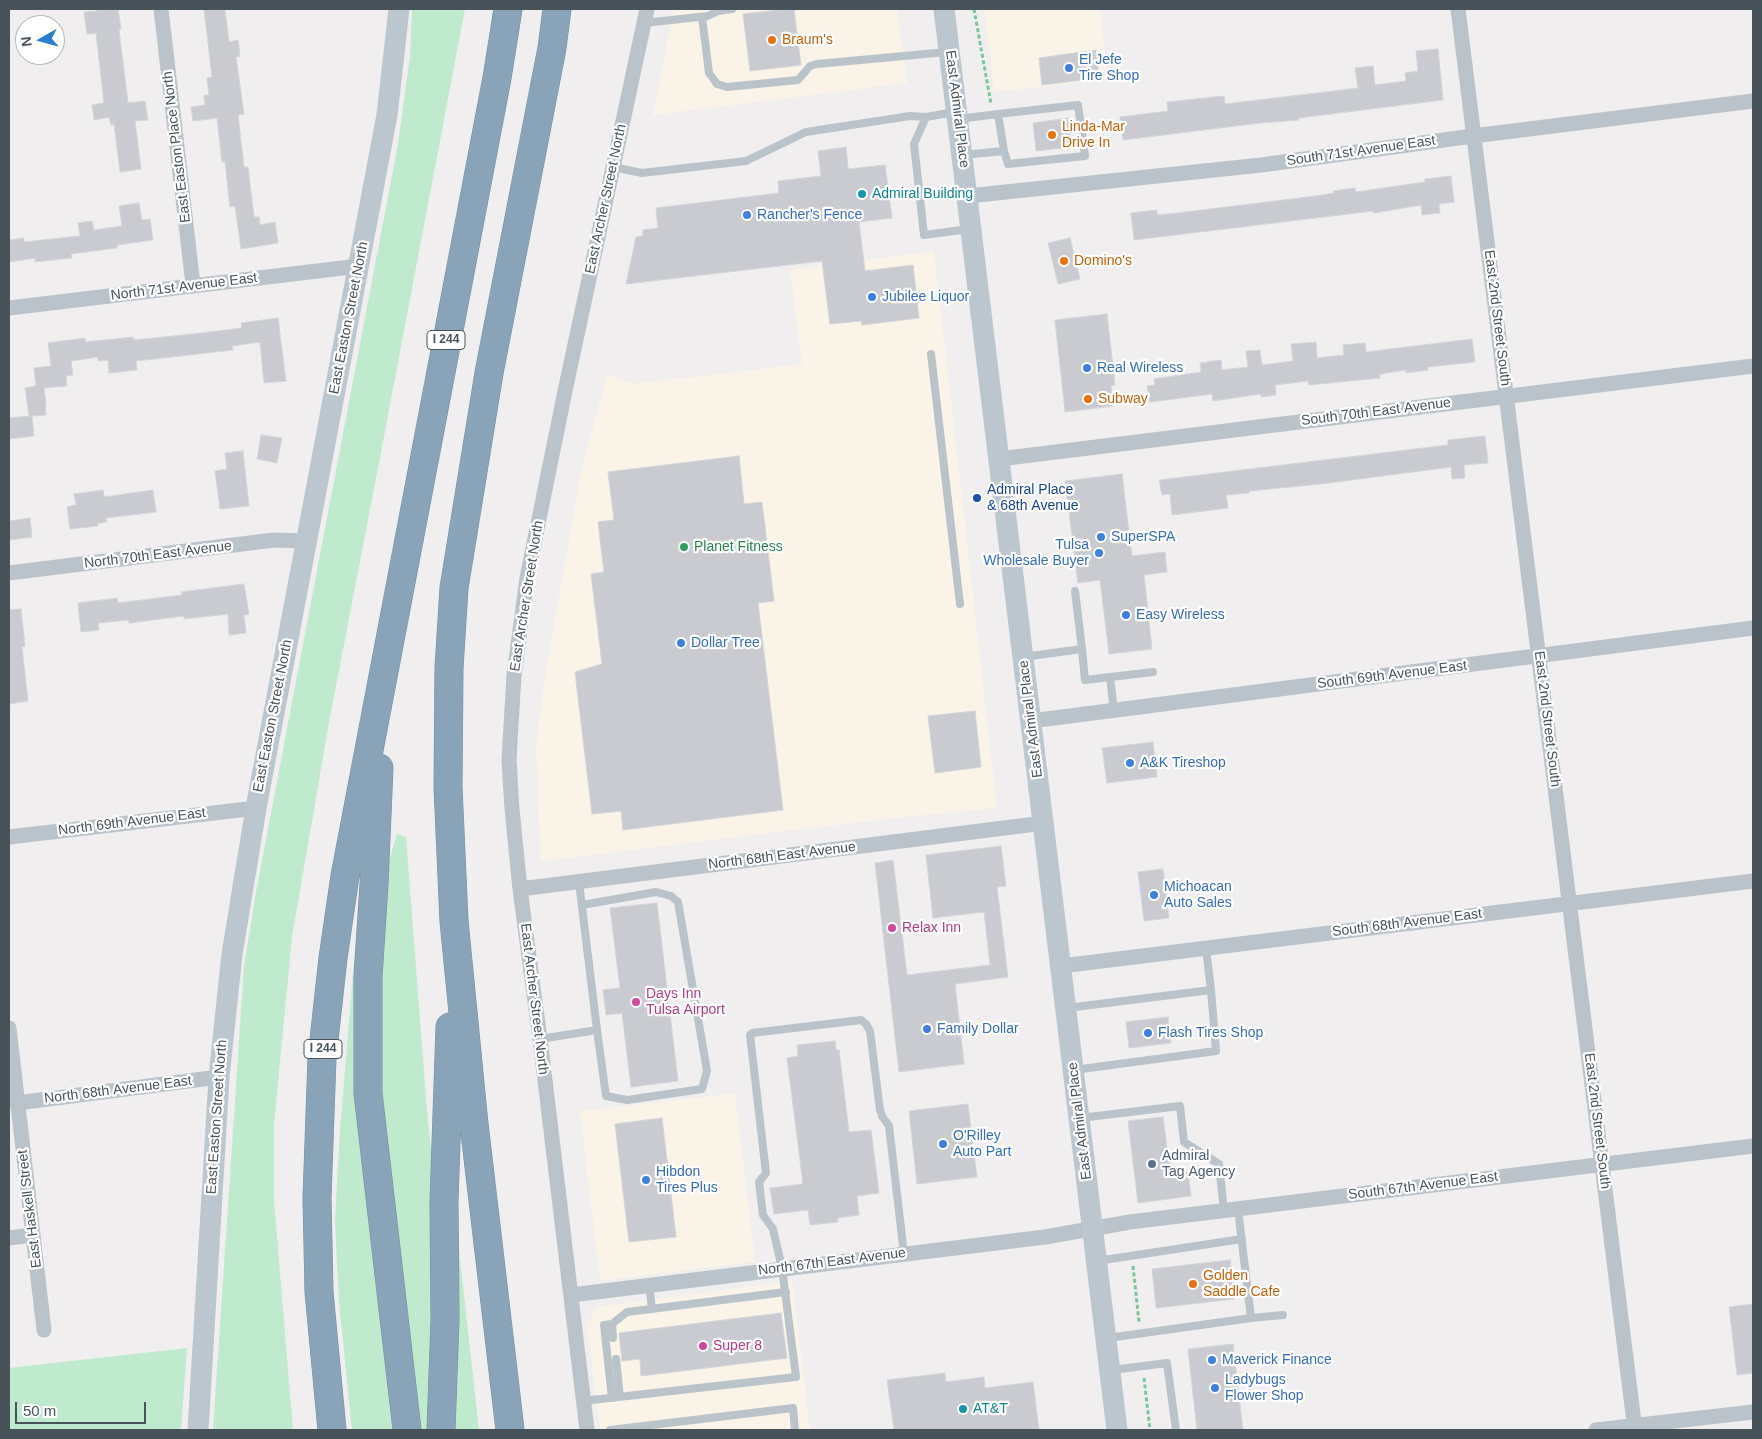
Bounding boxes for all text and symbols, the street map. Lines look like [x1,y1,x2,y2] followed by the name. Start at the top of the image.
[15,15,65,65] north arrow
[782,32,833,48] place label: Braum's
[766,34,778,46] marker: Braum's
[18,36,35,48] text: N
[941,49,973,169] street label: East Admiral Place
[1079,52,1139,84] place label: El Jefe Tire Shop
[1063,62,1075,74] marker: El Jefe Tire Shop
[159,70,195,224] street label: East Easton Place North
[1062,119,1125,152] place label: Linda-Mar Drive In
[582,123,630,275] street label: East Archer Street North
[1046,129,1058,141] marker: Linda-Mar Drive In
[1286,132,1436,170] street label: South 71st Avenue East
[872,186,973,202] place label: Admiral Building
[856,188,868,200] marker: Admiral Building
[757,207,862,223] place label: Rancher's Fence
[741,209,753,221] marker: Rancher's Fence
[326,240,372,396] street label: East Easton Street North
[1480,249,1514,387] street label: East 2nd Street South
[1074,253,1132,269] place label: Domino's
[1058,255,1070,267] marker: Domino's
[110,270,258,304] street label: North 71st Avenue East
[882,289,969,305] place label: Jubilee Liquor
[866,291,878,303] marker: Jubilee Liquor
[427,330,465,350] road number: I 244
[1097,360,1183,376] place label: Real Wireless
[1081,362,1093,374] marker: Real Wireless
[1098,391,1148,407] place label: Subway
[1082,393,1094,405] marker: Subway
[1300,394,1452,430] street label: South 70th East Avenue
[987,482,1079,514] place label: Admiral Place & 68th Avenue
[971,492,983,504] marker: Admiral Place & 68th Avenue
[507,519,547,673] street label: East Archer Street North
[1111,529,1175,545] place label: SuperSPA
[1095,531,1107,543] marker: SuperSPA
[983,537,1089,570] place label: Tulsa Wholesale Buyer
[83,538,233,572] street label: North 70th East Avenue
[694,539,783,555] place label: Planet Fitness
[678,541,690,553] marker: Planet Fitness
[1093,547,1105,559] marker: Tulsa Wholesale Buyer
[1136,607,1225,623] place label: Easy Wireless
[1120,609,1132,621] marker: Easy Wireless
[691,635,760,651] place label: Dollar Tree
[675,637,687,649] marker: Dollar Tree
[250,638,296,794] street label: East Easton Street North
[1530,650,1564,788] street label: East 2nd Street South
[1316,657,1468,693] street label: South 69th Avenue East
[1015,659,1047,779] street label: East Admiral Place
[1140,755,1226,771] place label: A&K Tireshop
[1124,757,1136,769] marker: A&K Tireshop
[57,805,207,839] street label: North 69th Avenue East
[707,839,857,873] street label: North 68th East Avenue
[1164,879,1232,912] place label: Michoacan Auto Sales
[1148,889,1160,901] marker: Michoacan Auto Sales
[1331,905,1483,941] street label: South 68th Avenue East
[902,920,961,936] place label: Relax Inn
[516,922,552,1076] street label: East Archer Street North
[886,922,898,934] marker: Relax Inn
[646,986,725,1019] place label: Days Inn Tulsa Airport
[630,996,642,1008] marker: Days Inn Tulsa Airport
[937,1021,1019,1037] place label: Family Dollar
[921,1023,933,1035] marker: Family Dollar
[1158,1025,1263,1041] place label: Flash Tires Shop
[1142,1027,1154,1039] marker: Flash Tires Shop
[203,1039,231,1195] street label: East Easton Street North
[304,1040,342,1058] road number: I 244
[1580,1052,1614,1190] street label: East 2nd Street South
[1064,1061,1096,1181] street label: East Admiral Place
[43,1073,193,1107] street label: North 68th Avenue East
[953,1128,1011,1160] place label: O'Rilley Auto Part
[937,1138,949,1150] marker: O'Rilley Auto Part
[1162,1148,1235,1180] place label: Admiral Tag Agency
[14,1149,46,1269] street label: East Haskell Street
[1146,1158,1158,1170] marker: Admiral Tag Agency
[656,1164,718,1196] place label: Hibdon Tires Plus
[1347,1168,1499,1204] street label: South 67th Avenue East
[640,1174,652,1186] marker: Hibdon Tires Plus
[757,1245,907,1279] street label: North 67th East Avenue
[1203,1268,1280,1300] place label: Golden Saddle Cafe
[1187,1278,1199,1290] marker: Golden Saddle Cafe
[713,1338,762,1354] place label: Super 8
[697,1340,709,1352] marker: Super 8
[1222,1352,1332,1368] place label: Maverick Finance
[1206,1354,1218,1366] marker: Maverick Finance
[1225,1372,1304,1404] place label: Ladybugs Flower Shop
[1209,1382,1221,1394] marker: Ladybugs Flower Shop
[18,1392,149,1424] scale bar
[973,1401,1008,1417] place label: AT&T
[23,1402,56,1419] text: 50 m
[957,1403,969,1415] marker: AT&T

